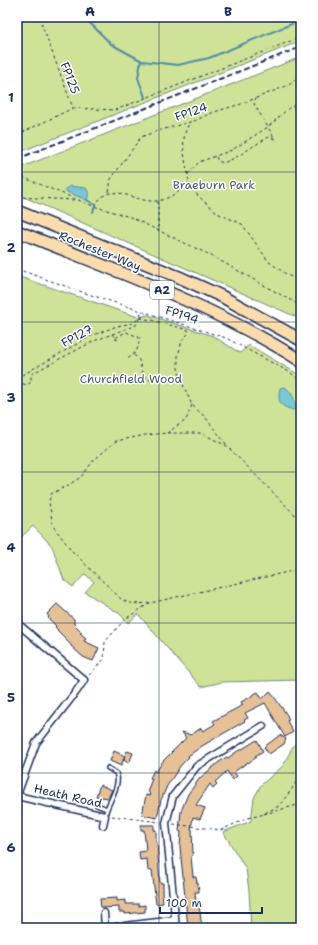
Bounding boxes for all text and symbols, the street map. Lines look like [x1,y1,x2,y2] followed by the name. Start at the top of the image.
[85,3,95,20] text: A
[224,3,232,20] text: B
[57,60,83,96] street label: FP125
[8,89,14,106] text: 1
[173,99,209,125] street label: FP124
[173,177,255,193] park label: Braeburn Park
[57,227,143,275] street label: Rochester Way
[6,239,16,256] text: 2
[150,281,174,299] road number: A2
[163,302,201,328] street label: FP194
[58,321,96,351] street label: FP127
[80,371,183,387] park label: Churchfield Wood
[6,389,16,406] text: 3
[6,539,16,556] text: 4
[7,689,15,706] text: 5
[32,780,104,812] street label: Heath Road
[6,839,16,856] text: 6
[160,889,262,915] scale bar
[166,895,202,911] text: 100 m

